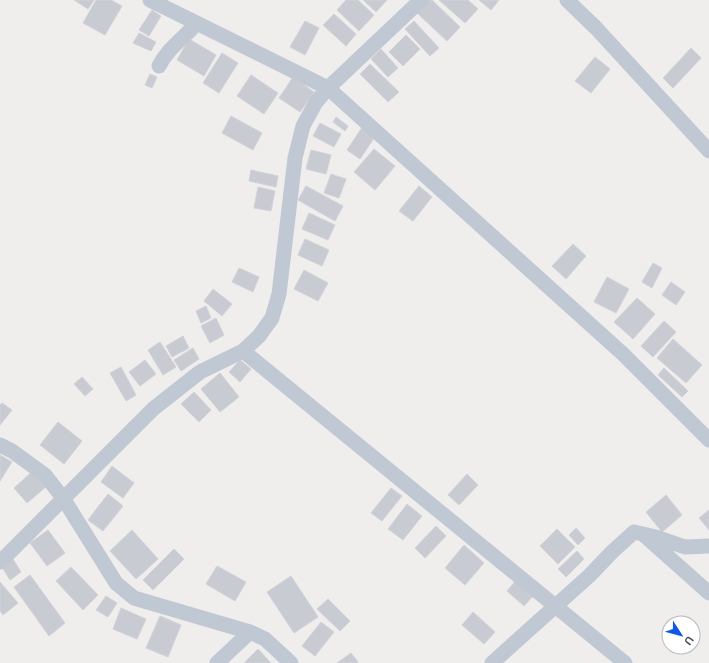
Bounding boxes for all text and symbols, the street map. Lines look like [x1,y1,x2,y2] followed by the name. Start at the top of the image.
[661,615,701,655] north arrow
[682,634,696,648] text: U

